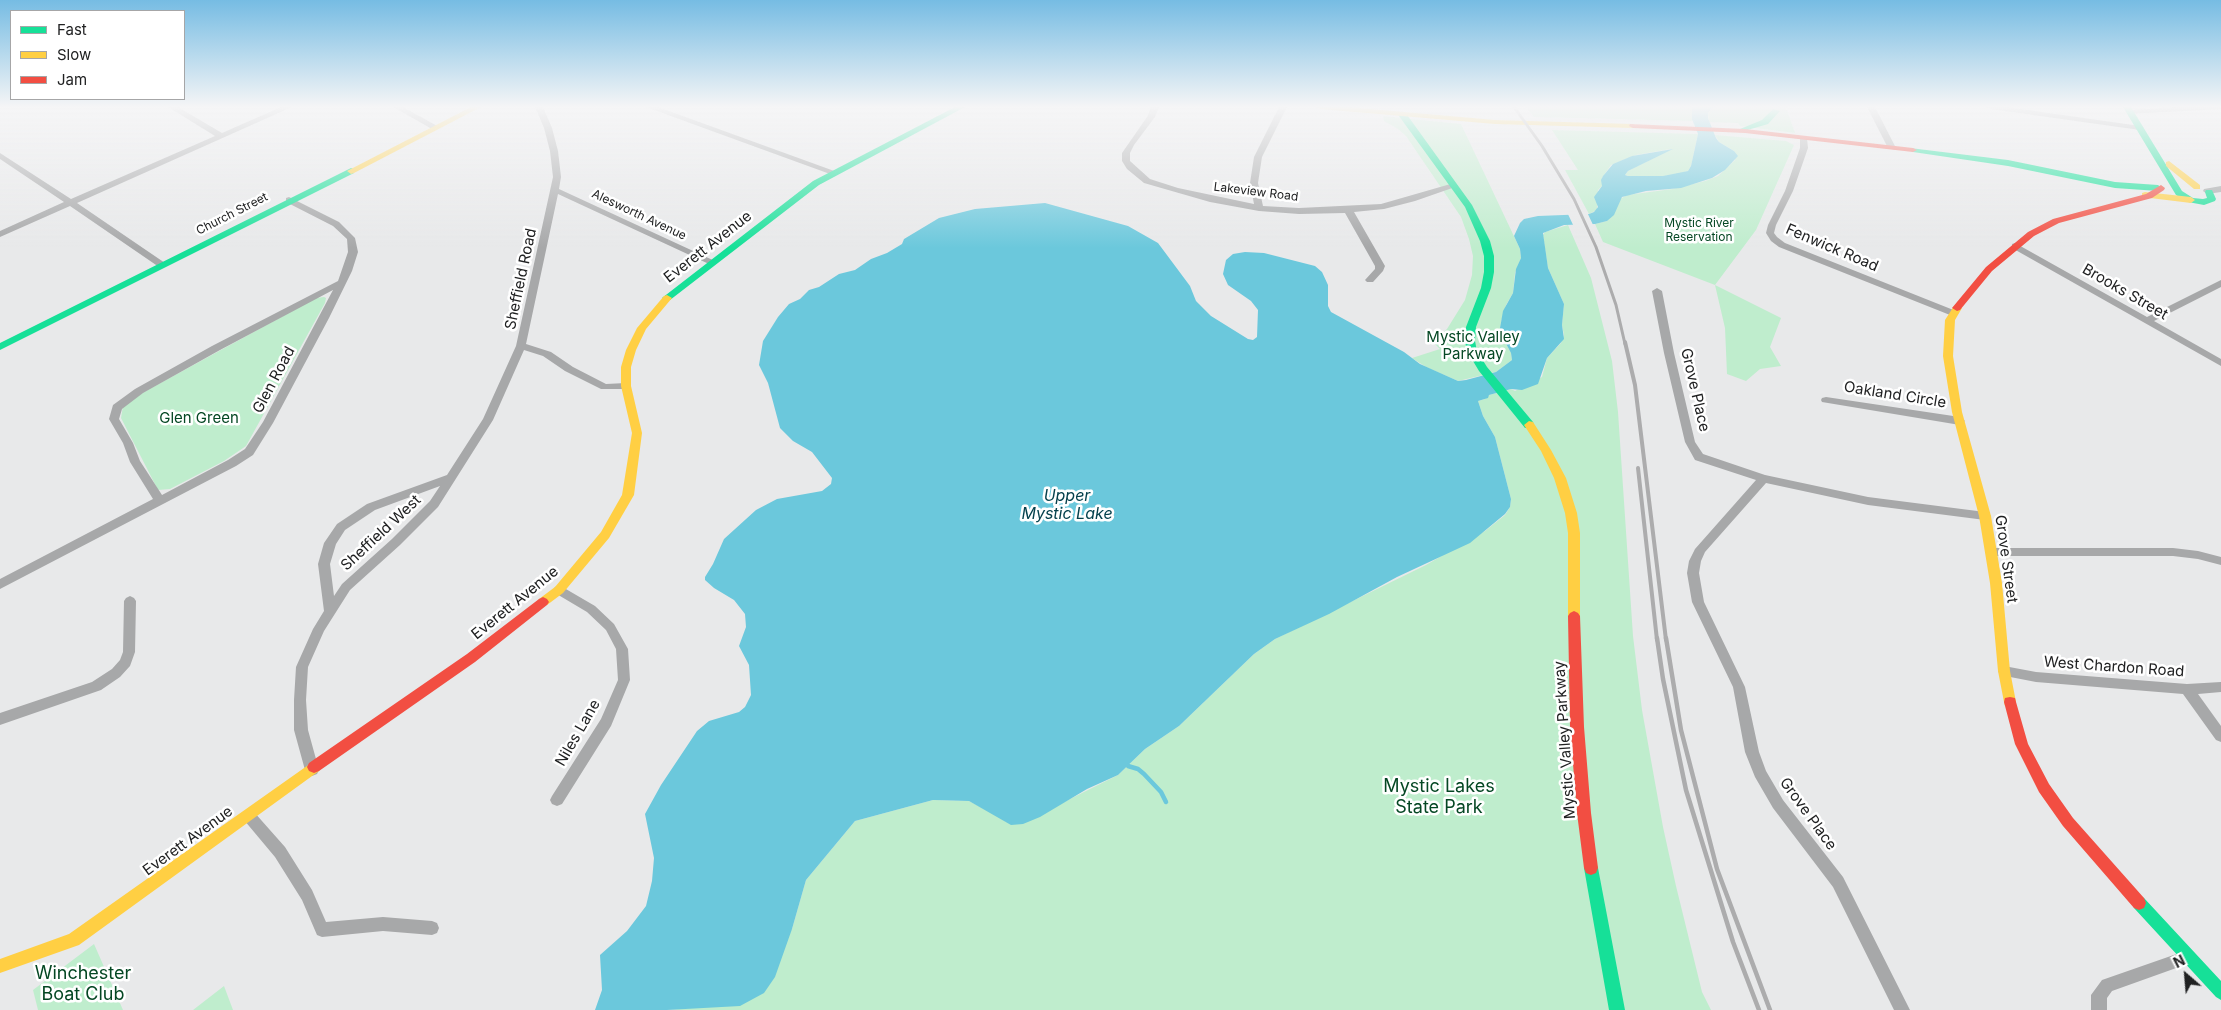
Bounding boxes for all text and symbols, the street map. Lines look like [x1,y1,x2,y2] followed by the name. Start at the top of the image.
[10,10,185,100] legend
[57,20,87,39] text: Fast
[57,45,91,64] text: Slow
[57,70,87,89] text: Jam
[1213,180,1299,204] street label: Lakeview Road
[589,187,689,243] street label: Alesworth Avenue
[194,190,270,238] street label: Church Street
[661,207,755,287] street label: Everett Avenue
[1664,216,1734,244] park label: Mystic River Reservation
[1783,220,1881,276] street label: Fenwick Road
[501,227,541,331] street label: Sheffield Road
[2079,260,2171,324] street label: Brooks Street
[1426,328,1520,363] park label: Mystic Valley Parkway
[249,344,299,416] street label: Glen Road
[1677,346,1713,434] street label: Grove Place
[1843,378,1947,412] street label: Oakland Circle
[159,409,239,427] park label: Glen Green
[1021,486,1113,524] water label: Upper Mystic Lake
[337,491,425,575] street label: Sheffield West
[1991,514,2021,604] street label: Grove Street
[468,563,562,643] street label: Everett Avenue
[2043,653,2185,681] street label: West Chardon Road
[1550,660,1580,820] street label: Mystic Valley Parkway
[552,696,604,770] street label: Niles Lane
[1776,774,1840,854] street label: Grove Place
[1383,776,1495,819] park label: Mystic Lakes State Park
[140,802,236,880] street label: Everett Avenue
[2161,950,2211,1000] north arrow
[2170,951,2188,971] text: N
[35,963,131,1006] park label: Winchester Boat Club

